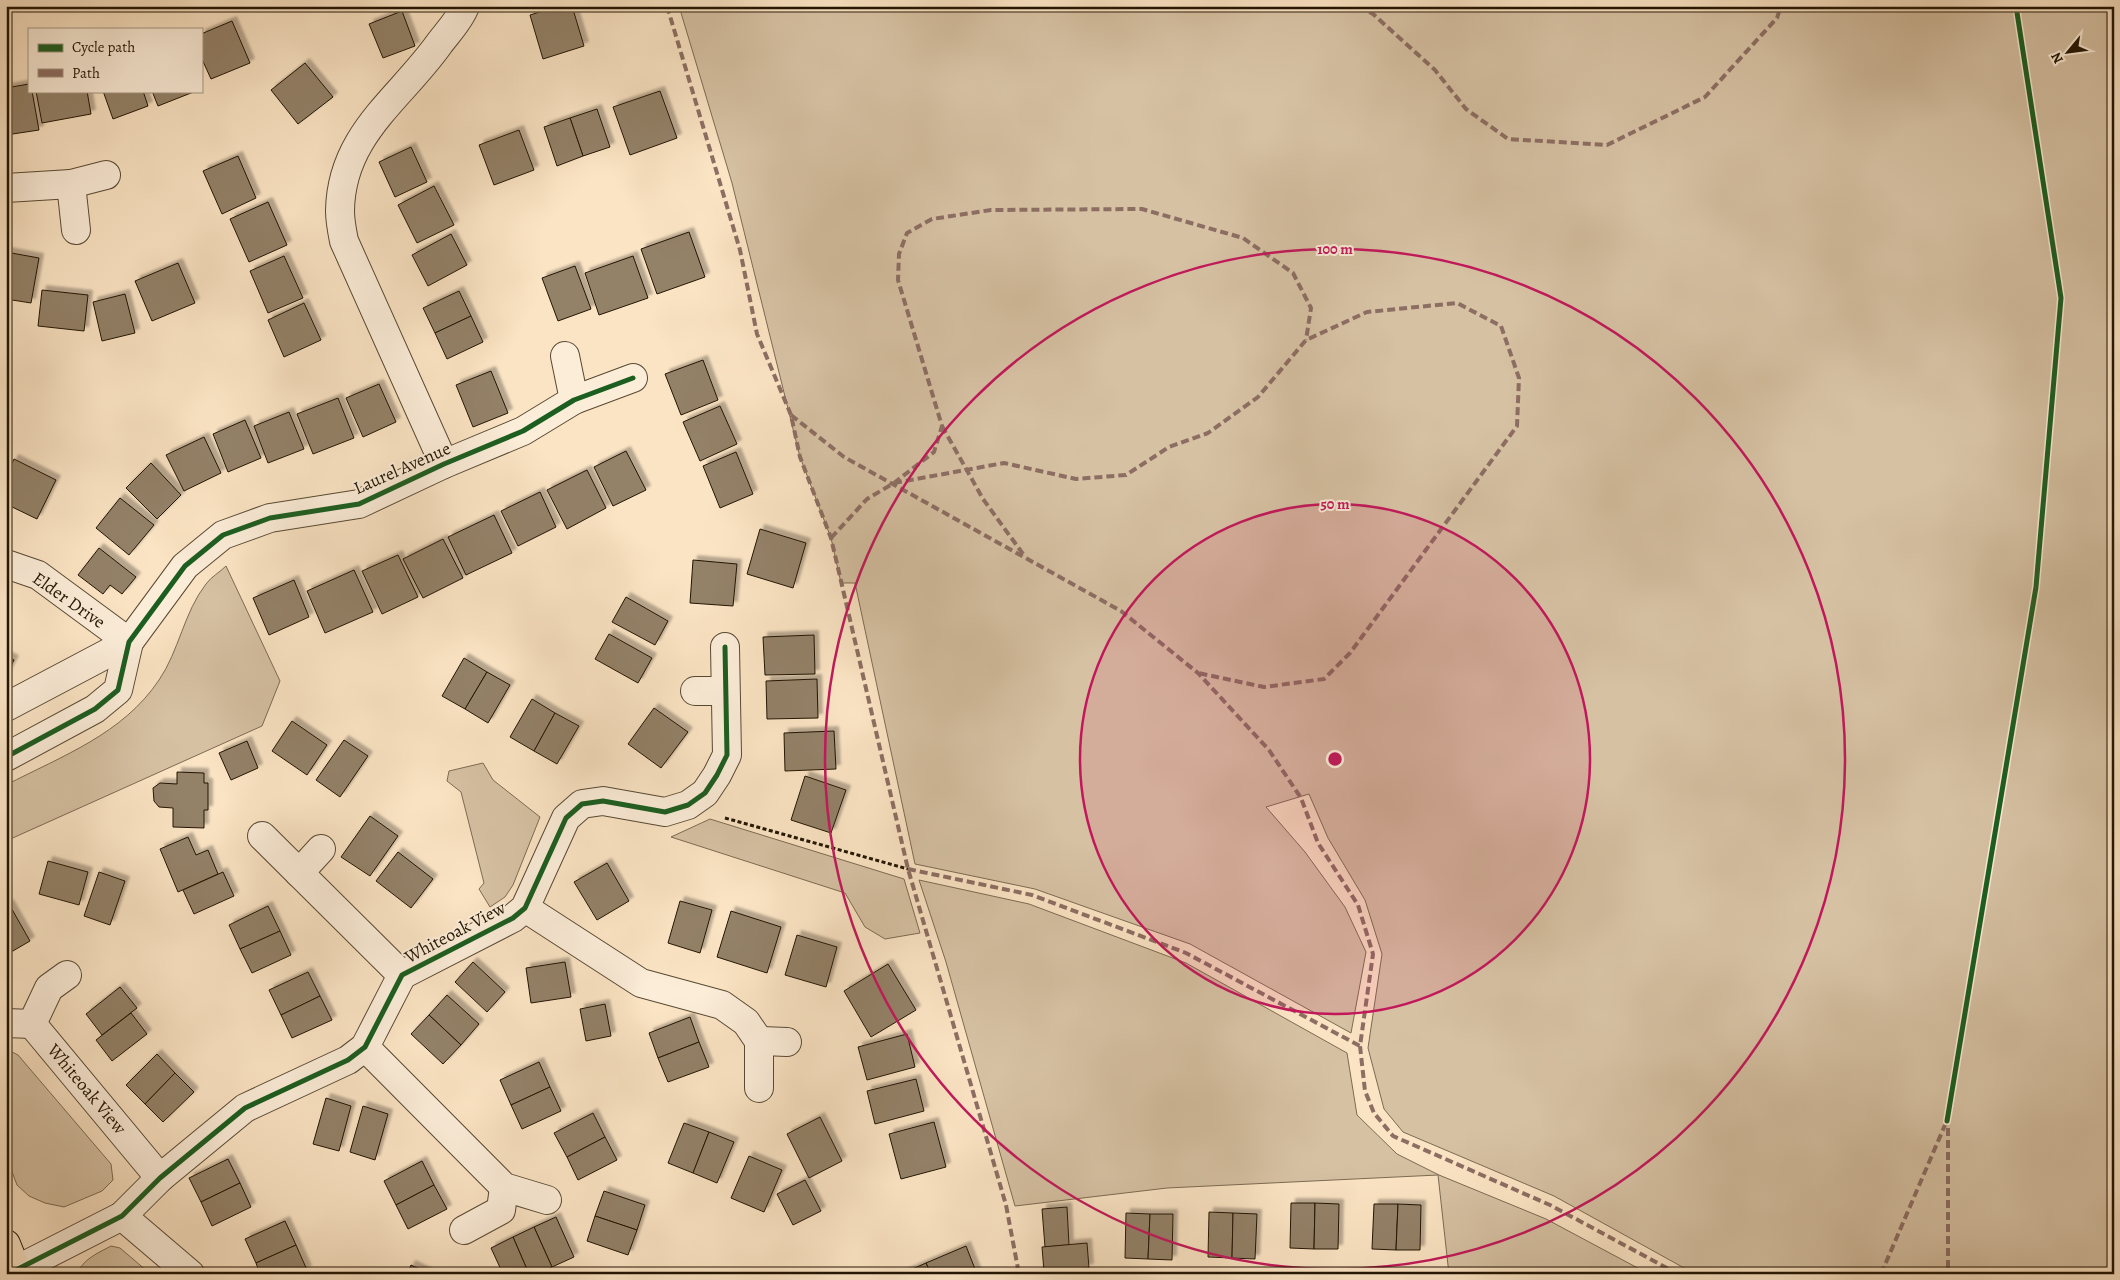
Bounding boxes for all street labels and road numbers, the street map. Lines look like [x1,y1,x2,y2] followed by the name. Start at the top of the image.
[350,436,454,500] street label: Laurel Avenue
[28,566,110,634] street label: Elder Drive
[399,895,510,969] street label: Whiteoak View
[41,1038,132,1140] street label: Whiteoak View

